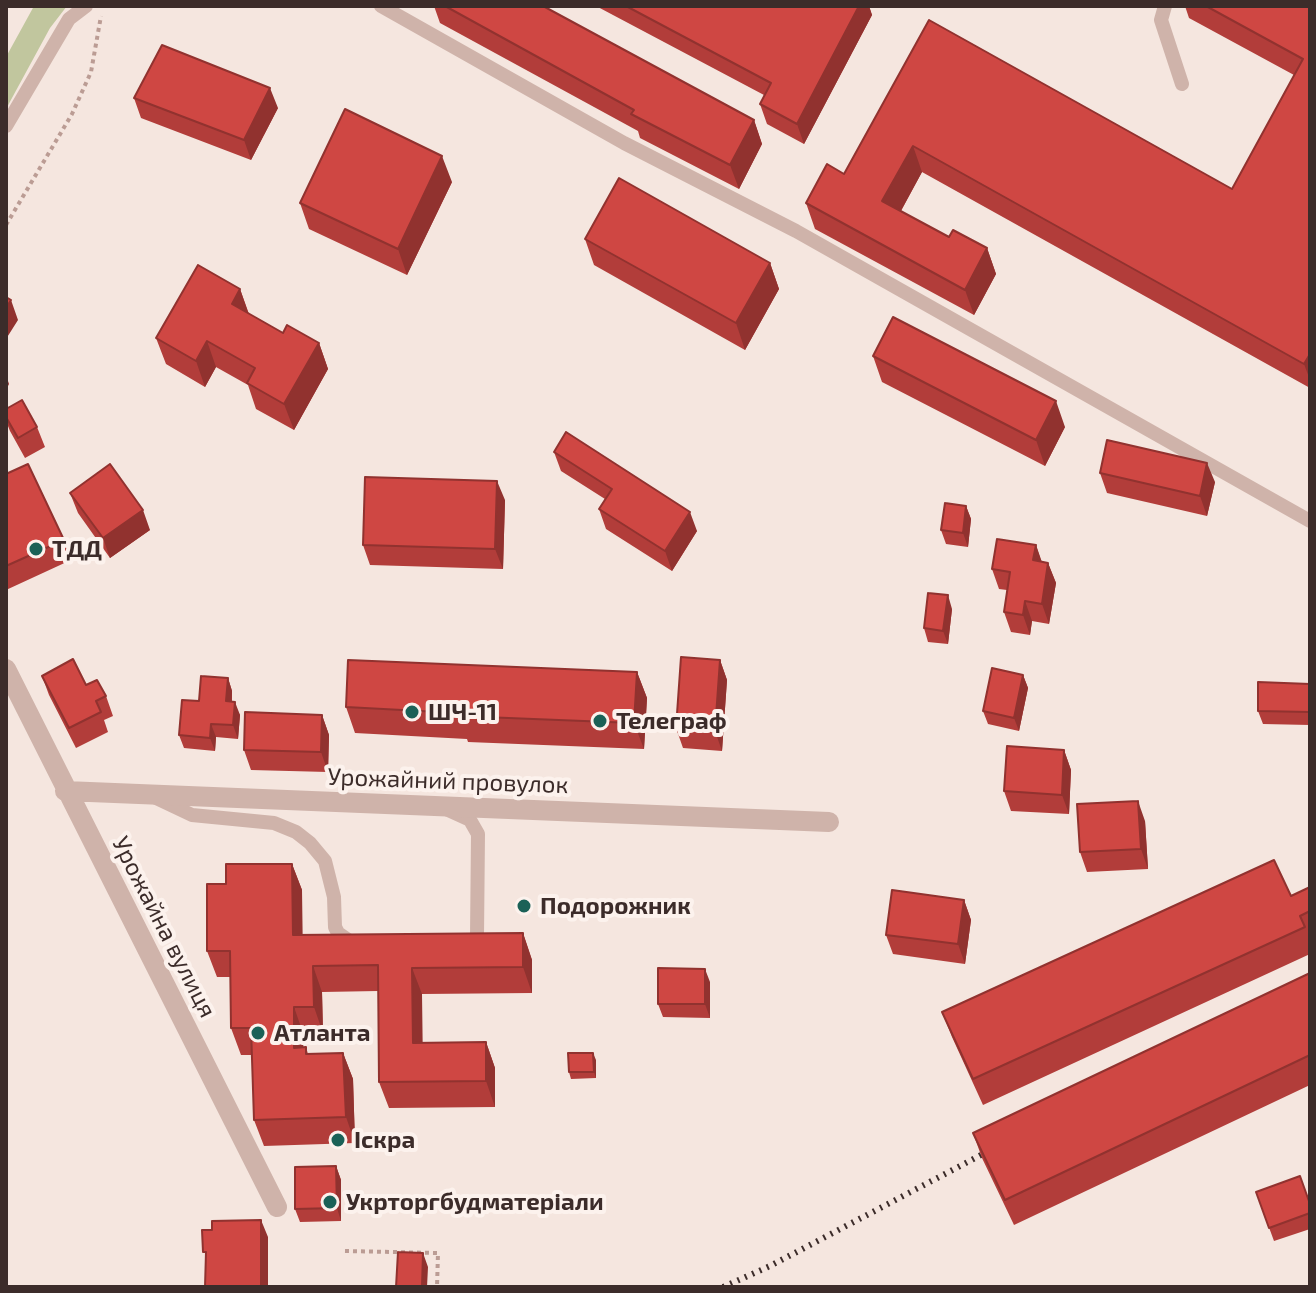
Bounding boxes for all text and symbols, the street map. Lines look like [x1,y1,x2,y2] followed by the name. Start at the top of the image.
[52,535,102,563] place label: ТДД
[27,540,45,558] marker: ТДД
[428,698,497,726] place label: ШЧ-11
[403,703,421,721] marker: ШЧ-11
[616,707,727,735] place label: Телеграф
[591,712,609,730] marker: Телеграф
[327,762,569,800] street label: Урожайний провулок
[106,832,222,1022] street label: Урожайна вулиця
[540,892,691,920] place label: Подорожник
[515,897,533,915] marker: Подорожник
[274,1019,371,1047] place label: Атланта
[249,1024,267,1042] marker: Атланта
[354,1126,415,1154] place label: Іскра
[329,1131,347,1149] marker: Іскра
[346,1188,604,1216] place label: Укрторгбудматеріали
[321,1193,339,1211] marker: Укрторгбудматеріали

